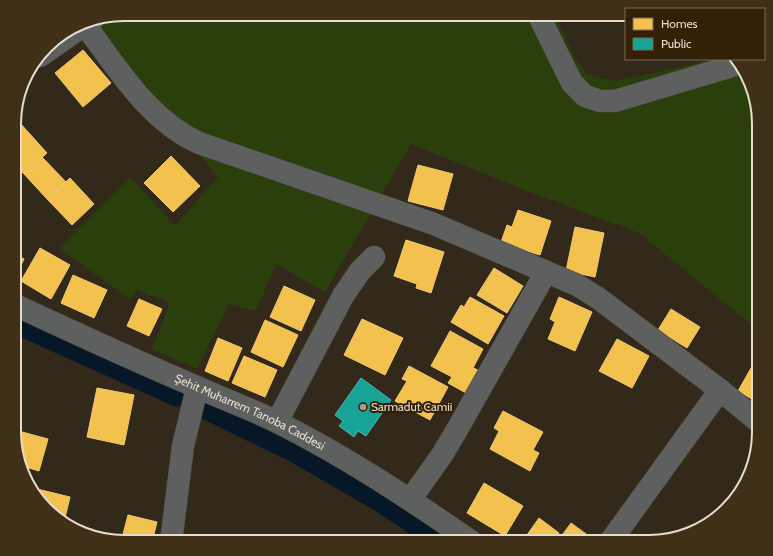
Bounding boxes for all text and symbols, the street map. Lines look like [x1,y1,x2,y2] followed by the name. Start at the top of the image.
[625,8,765,60] legend
[661,16,698,31] text: Homes
[661,36,692,51] text: Public
[173,370,328,453] street label: Şehit Muharrem Tanoba Caddesi
[371,399,452,414] place label: Sarmadut Camii
[358,402,368,412] marker: Sarmadut Camii

